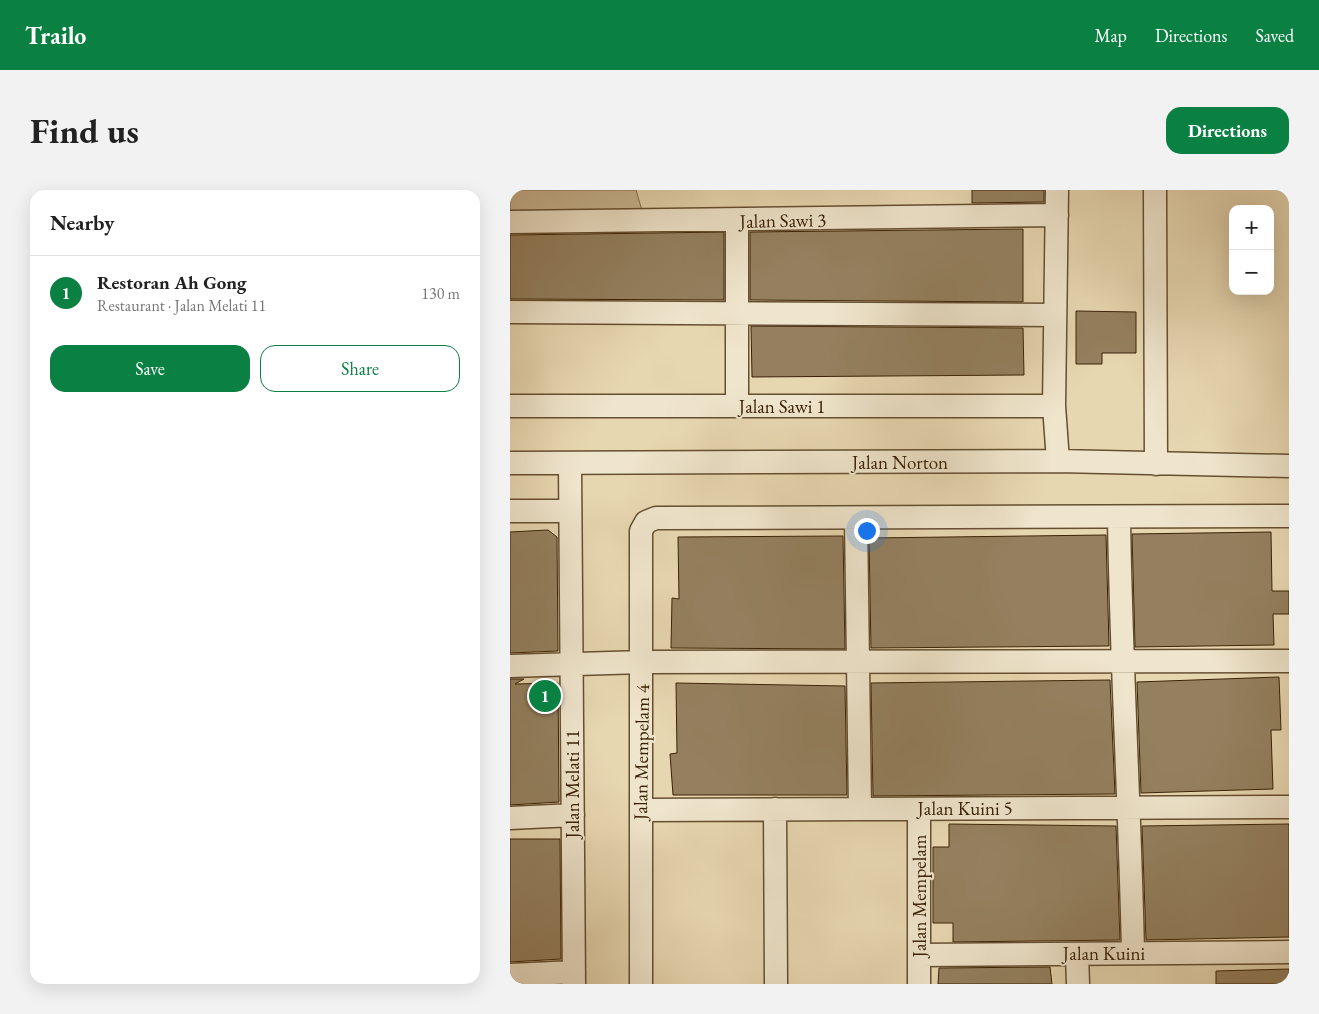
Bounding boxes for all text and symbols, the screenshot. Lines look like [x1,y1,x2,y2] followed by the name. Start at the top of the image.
[25,20,86,51] text: Trailo
[1095,24,1127,47] text: Map
[1155,24,1227,47] text: Directions
[1255,24,1294,47] text: Saved
[1166,107,1289,154] button: Directions
[30,108,139,153] text: Find us
[1229,205,1274,295] map controls
[1229,205,1274,250] button: +
[737,207,827,234] street label: Jalan Sawi 3
[50,209,114,236] text: Nearby
[1229,250,1274,295] button: −
[97,270,247,295] text: Restoran Ah Gong
[62,283,70,304] text: 1
[421,283,460,304] text: 130 m
[97,295,266,316] text: Restaurant · Jalan Melati 11
[50,345,250,392] button: Save
[260,345,460,392] button: Share
[737,394,825,419] street label: Jalan Sawi 1
[850,450,948,475] street label: Jalan Norton
[854,518,880,544] your location
[529,677,561,715] pin: 1
[628,683,655,822] street label: Jalan Mempelam 4
[560,730,585,840] street label: Jalan Melati 11
[915,796,1013,821] street label: Jalan Kuini 5
[907,834,932,960] street label: Jalan Mempelam
[1061,941,1145,966] street label: Jalan Kuini

